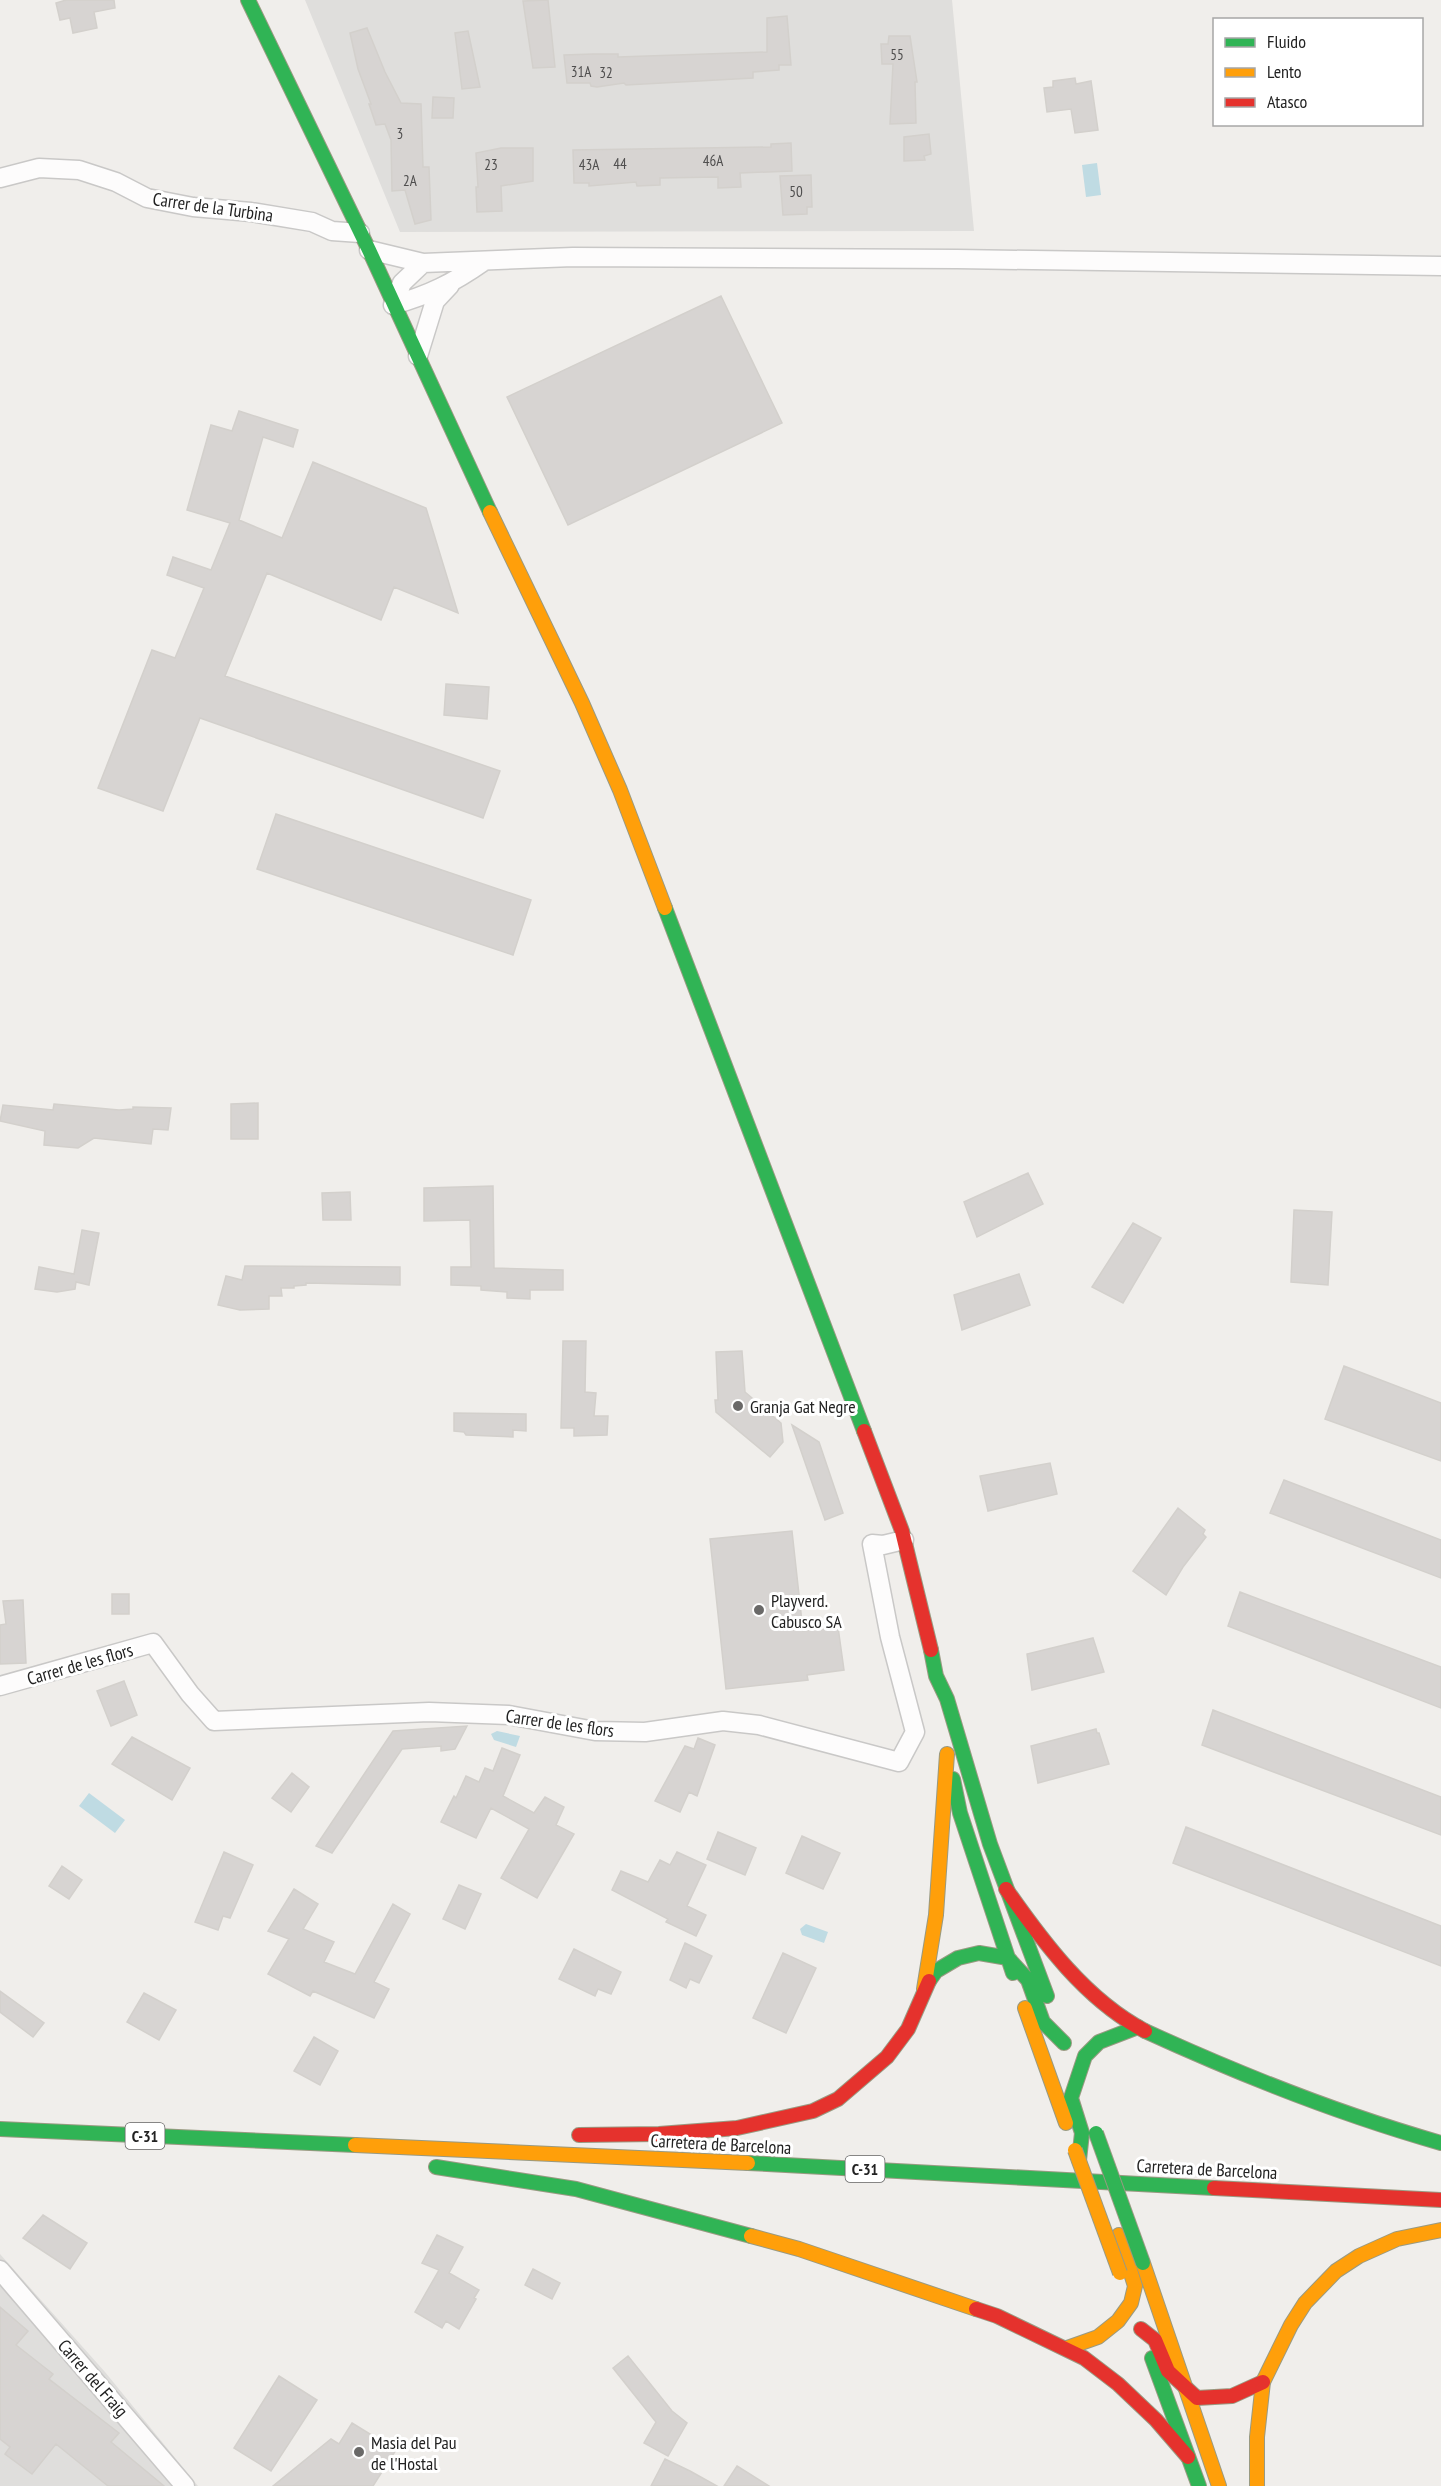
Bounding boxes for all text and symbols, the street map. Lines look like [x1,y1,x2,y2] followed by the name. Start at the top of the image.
[1213,18,1423,126] legend
[1267,30,1306,53] text: Fluido
[890,45,904,64] house number: 55
[1267,60,1302,83] text: Lento
[571,62,592,81] house number: 31A
[599,63,613,82] house number: 32
[1267,90,1308,113] text: Atasco
[397,124,403,143] house number: 3
[703,151,724,170] house number: 46A
[613,154,627,173] house number: 44
[484,155,498,174] house number: 23
[579,155,600,174] house number: 43A
[403,171,418,190] house number: 2A
[789,182,803,201] house number: 50
[151,187,275,227] street label: Carrer de la Turbina
[750,1395,856,1418] place label: Granja Gat Negre
[731,1399,745,1413] marker: Granja Gat Negre
[771,1589,842,1633] place label: Playverd. Cabusco SA
[752,1603,766,1617] marker: Playverd. Cabusco SA
[24,1638,136,1690] street label: Carrer de les flors
[504,1704,616,1742] street label: Carrer de les flors
[126,2123,164,2149] road number: C-31
[650,2129,792,2159] street label: Carretera de Barcelona
[1136,2154,1278,2184] street label: Carretera de Barcelona
[846,2156,884,2182] road number: C-31
[53,2334,133,2422] street label: Carrer del Fraig
[371,2431,457,2475] place label: Masia del Pau de l'Hostal
[352,2445,366,2459] marker: Masia del Pau de l'Hostal

